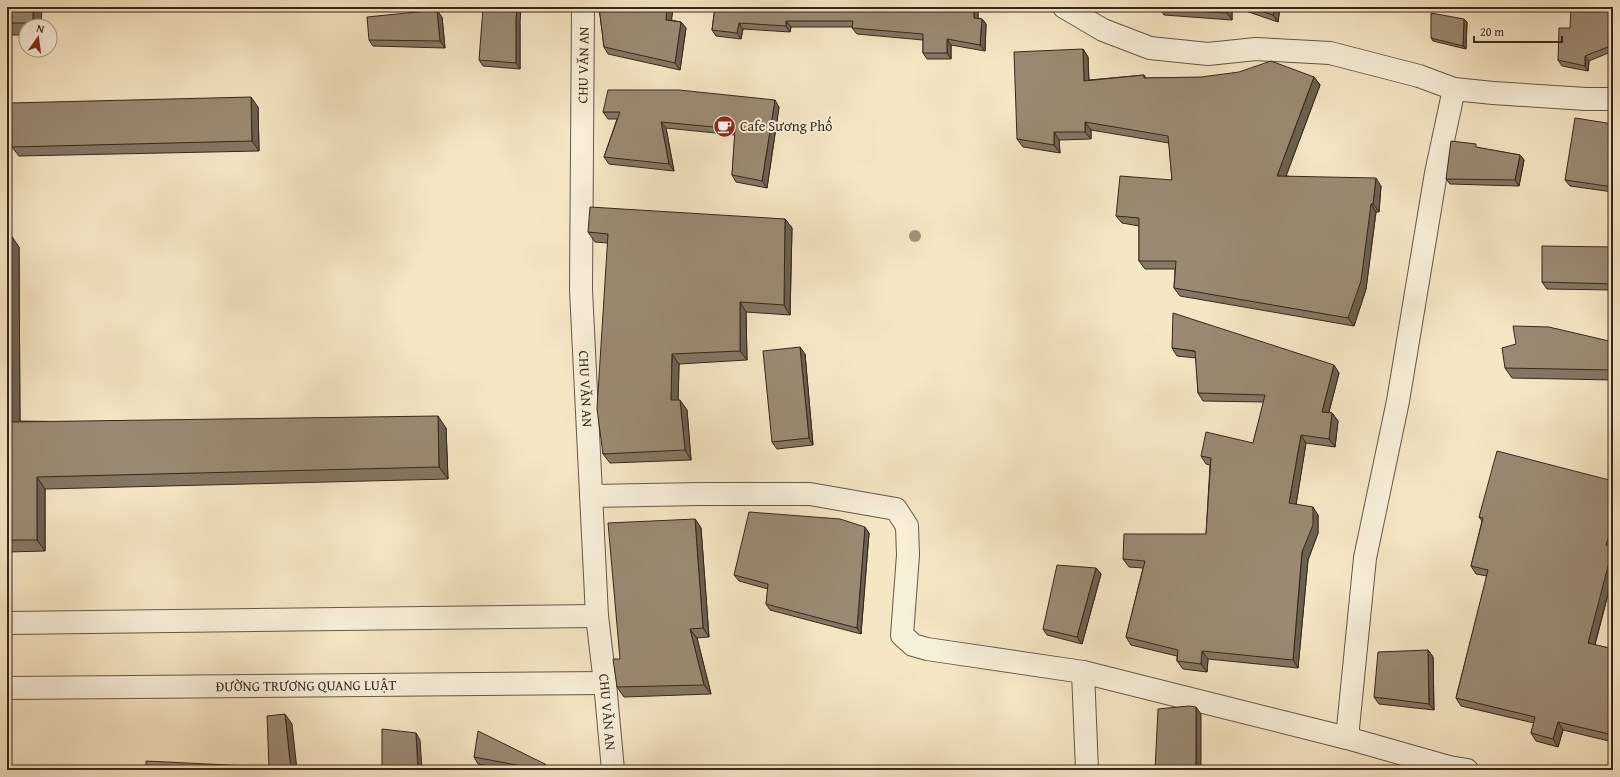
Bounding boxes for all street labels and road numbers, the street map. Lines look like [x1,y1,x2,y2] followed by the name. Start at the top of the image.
[572,26,594,104] street label: CHU VĂN AN
[574,350,598,428] street label: CHU VĂN AN
[594,673,621,751] street label: CHU VĂN AN
[216,675,397,696] street label: ĐƯỜNG TRƯƠNG QUANG LUẬT

